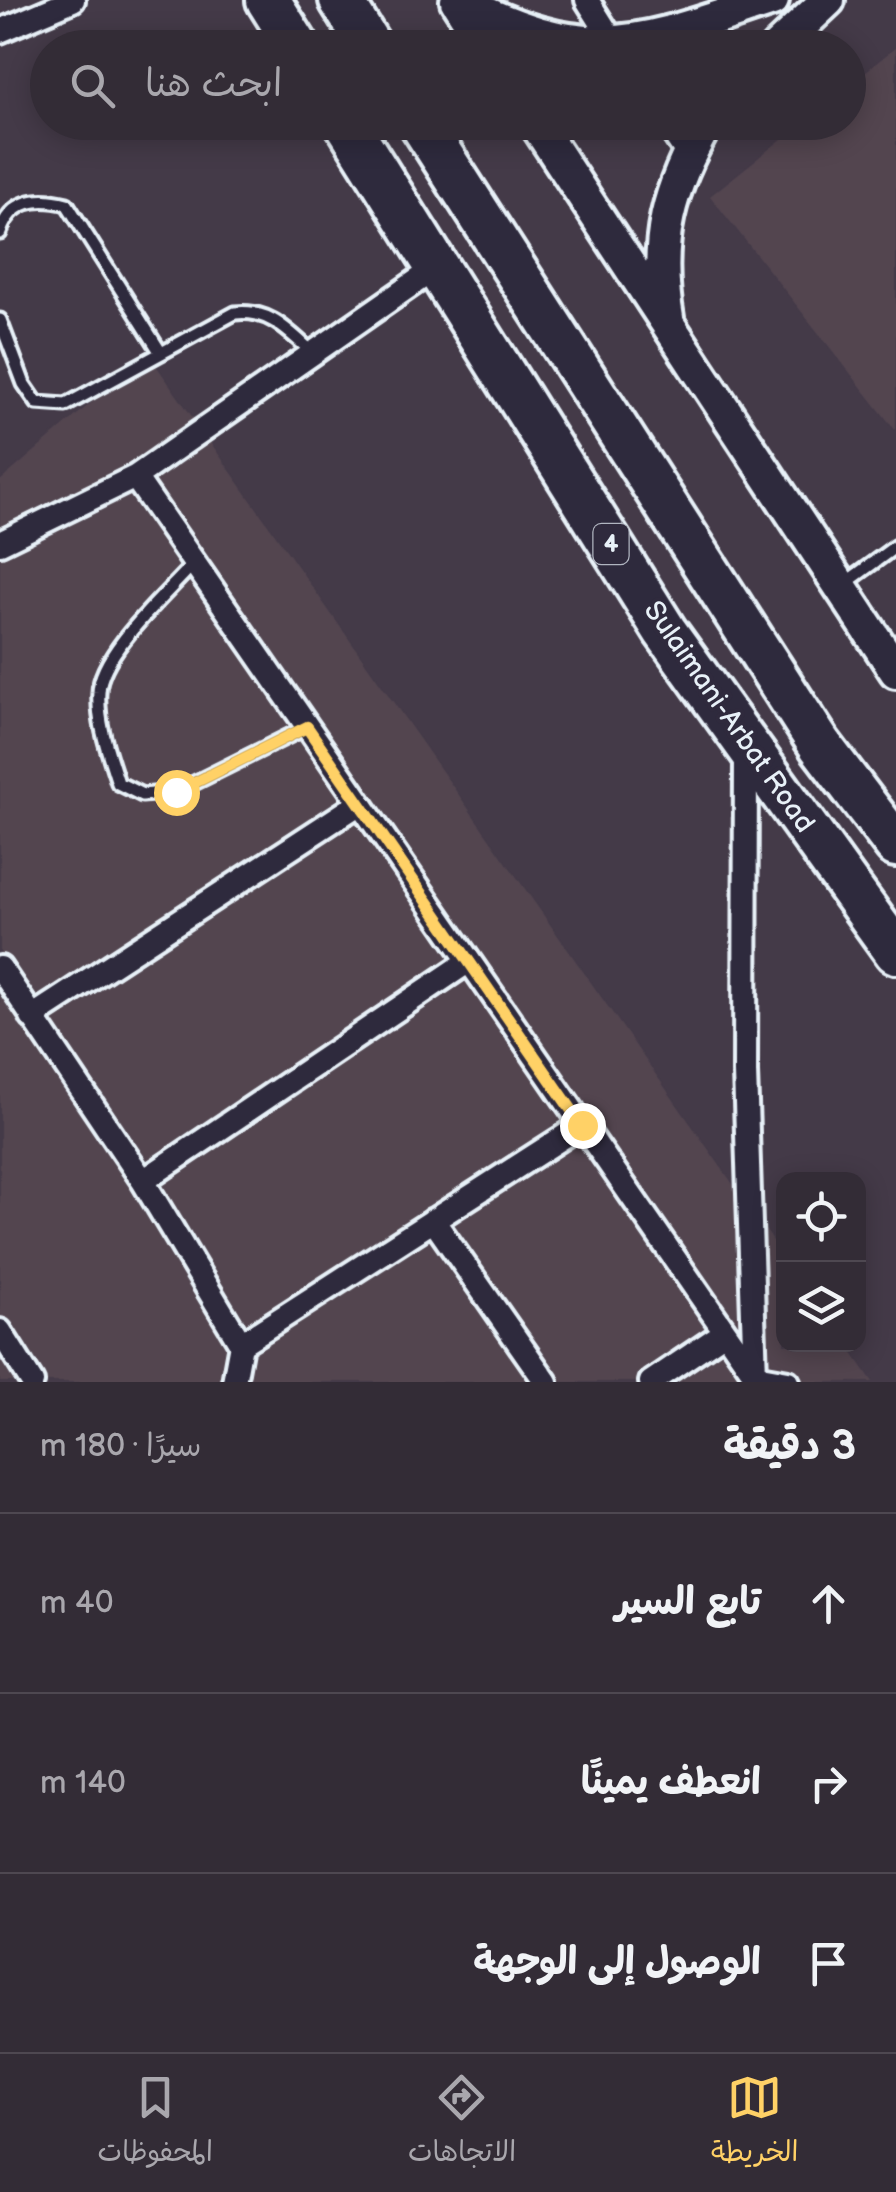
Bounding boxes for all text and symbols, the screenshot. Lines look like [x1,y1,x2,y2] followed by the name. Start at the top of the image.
[30,30,866,140] search box
[65,58,120,113] icon: search
[145,62,282,107] text: ابحث هنا
[594,524,628,564] road number: 4
[637,595,821,839] street label: Sulaimani-Arbat Road
[154,770,200,816] route start
[560,1103,606,1149] route end
[776,1172,866,1352] map controls
[776,1172,866,1262] button: locate
[776,1262,866,1352] button: layers
[723,1421,856,1472] text: 3 دقيقة
[40,1427,202,1466] text: سيرًا · 180 m
[801,1576,856,1631] icon: ahead
[615,1580,761,1625] text: تابع السير
[40,1584,113,1623] text: 40 m
[801,1756,856,1811] icon: right
[581,1760,761,1805] text: انعطف يمينًا
[40,1764,126,1803] text: 140 m
[801,1936,856,1991] icon: arrive
[473,1940,761,1985] text: الوصول إلى الوجهة
[98,2070,213,2176] tab: المحفوظات
[408,2070,516,2176] tab: الاتجاهات
[711,2070,798,2176] tab: الخريطة

